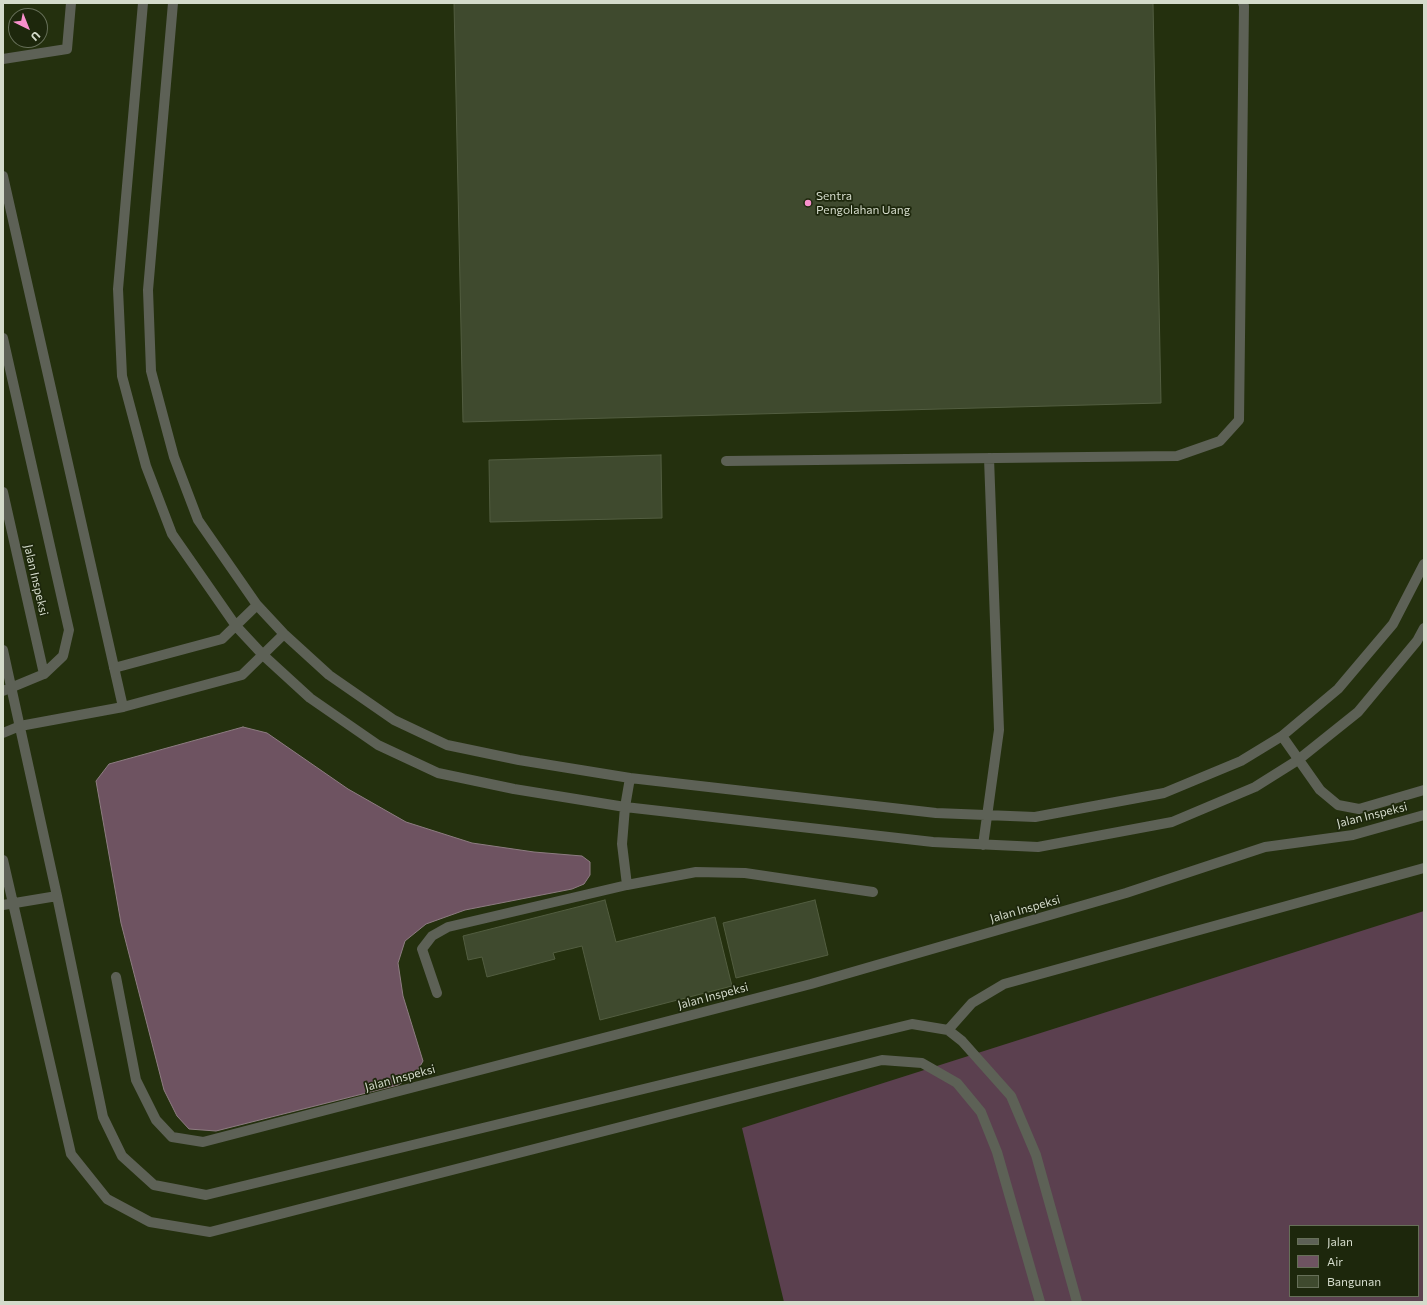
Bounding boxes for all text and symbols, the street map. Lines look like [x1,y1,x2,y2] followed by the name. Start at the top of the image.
[8,8,48,48] north arrow
[28,29,43,44] text: U
[816,189,910,217] place label: Sentra Pengolahan Uang
[803,198,813,208] marker: Sentra Pengolahan Uang
[21,543,51,617] street label: Jalan Inspeksi
[1335,799,1409,831] street label: Jalan Inspeksi
[988,892,1062,926] street label: Jalan Inspeksi
[676,980,750,1012] street label: Jalan Inspeksi
[363,1062,437,1094] street label: Jalan Inspeksi
[1289,1225,1419,1297] legend
[1327,1234,1353,1248] text: Jalan
[1327,1254,1343,1268] text: Air
[1327,1274,1381,1288] text: Bangunan

